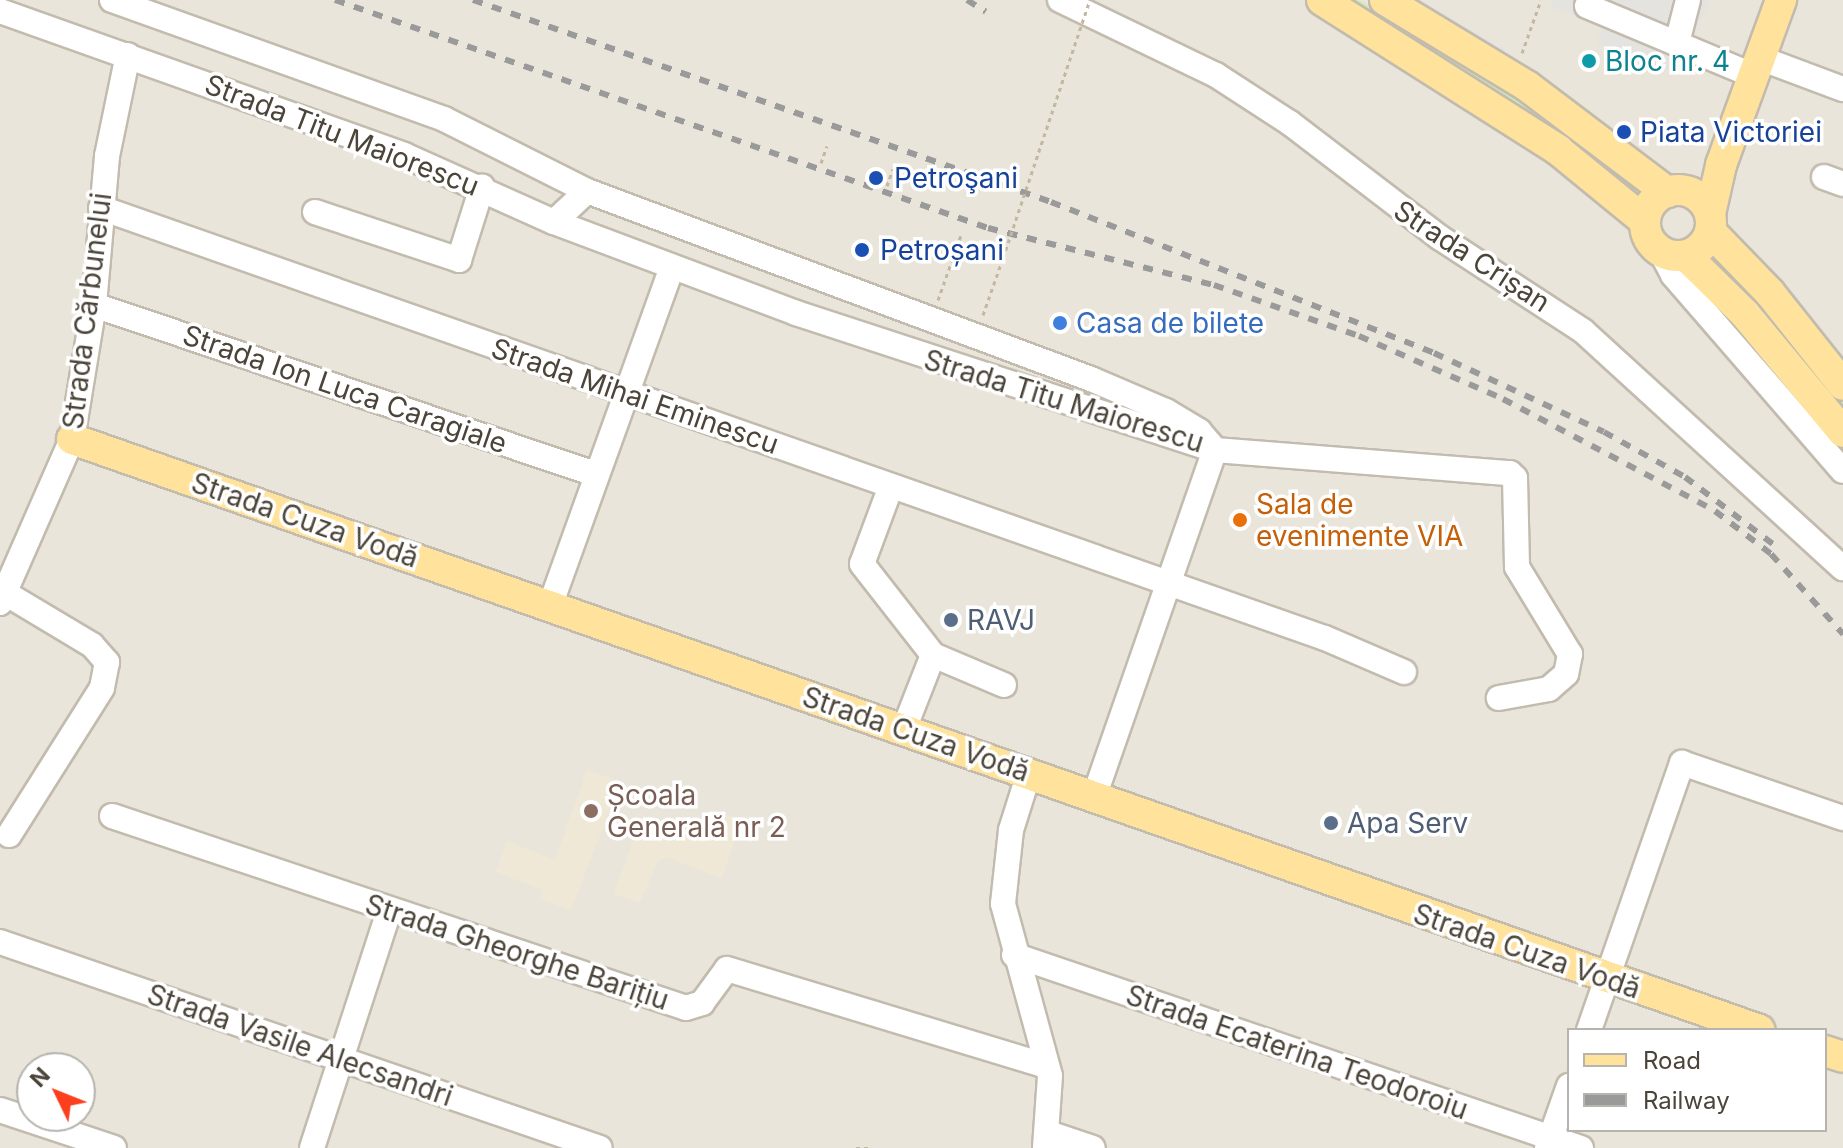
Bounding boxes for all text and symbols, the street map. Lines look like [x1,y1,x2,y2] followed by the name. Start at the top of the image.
[1605,44,1730,78] place label: Bloc nr. 4
[1580,52,1598,70] marker: Bloc nr. 4
[200,67,484,203] street label: Strada Titu Maiorescu
[1640,115,1822,149] place label: Piata Victoriei
[1615,123,1633,141] marker: Piata Victoriei
[894,161,1018,195] place label: Petroşani
[865,167,887,189] marker: Petroşani
[56,191,118,431] street label: Strada Cărbunelui
[1388,193,1556,319] street label: Strada Crișan
[880,233,1004,267] place label: Petroșani
[851,239,873,261] marker: Petroșani
[1076,306,1264,340] place label: Casa de bilete
[1051,314,1069,332] marker: Casa de bilete
[179,318,511,460] street label: Strada Ion Luca Caragiale
[487,331,783,461] street label: Strada Mihai Eminescu
[920,342,1208,460] street label: Strada Titu Maiorescu
[187,465,423,575] street label: Strada Cuza Vodă
[1256,487,1463,553] place label: Sala de evenimente VIA
[1231,511,1249,529] marker: Sala de evenimente VIA
[967,603,1035,637] place label: RAVJ
[942,611,960,629] marker: RAVJ
[798,679,1034,789] street label: Strada Cuza Vodă
[607,778,786,844] place label: Școala Generală nr 2
[582,802,600,820] marker: Școala Generală nr 2
[1347,806,1468,840] place label: Apa Serv
[1322,814,1340,832] marker: Apa Serv
[361,887,673,1017] street label: Strada Gheorghe Barițiu
[1409,896,1645,1006] street label: Strada Cuza Vodă
[143,977,457,1113] street label: Strada Vasile Alecsandri
[1122,978,1472,1126] street label: Strada Ecaterina Teodoroiu
[1567,1028,1827,1132] legend
[1643,1046,1701,1075] text: Road
[16,1052,96,1132] north arrow
[25,1062,55,1092] text: N
[1643,1086,1730,1115] text: Railway

